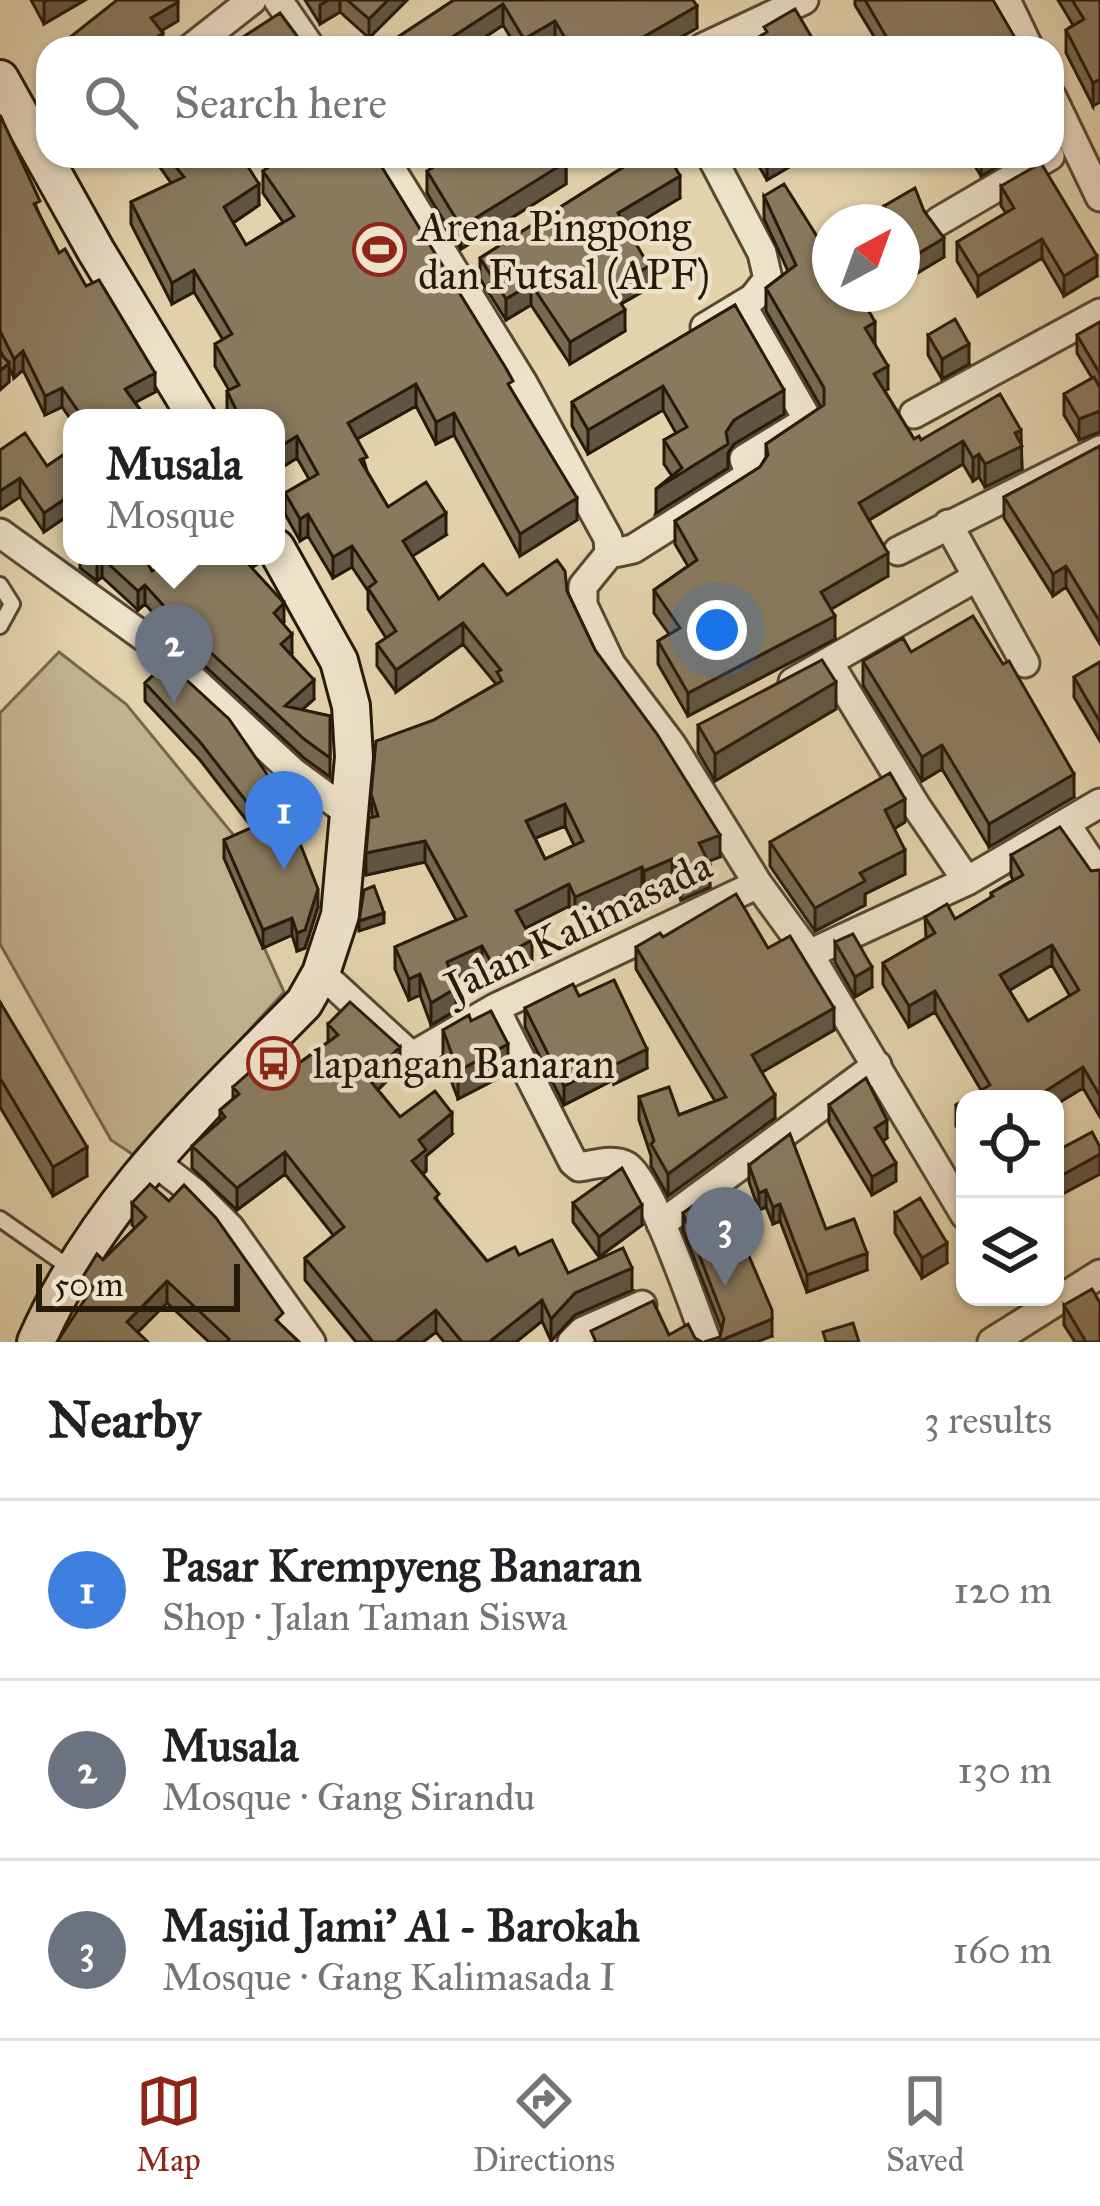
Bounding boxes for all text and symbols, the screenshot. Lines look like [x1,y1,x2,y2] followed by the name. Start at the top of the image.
[36,36,1064,168] search box
[78,69,144,135] icon: search
[174,75,387,130] text: Search here
[416,201,710,301] place label: Arena Pingpong dan Futsal (APF)
[812,204,920,312] north arrow
[351,222,407,278] sports icon: Arena Pingpong dan Futsal (APF)
[63,409,285,565] popup
[106,436,242,491] text: Musala
[106,491,235,539] text: Mosque
[687,600,747,660] your location
[135,604,213,703] pin: 2
[245,771,323,870] pin: 1
[433,839,720,1015] street label: Jalan Kalimasada
[246,1035,302,1091] bus stop icon: lapangan Banaran
[313,1038,615,1090] place label: lapangan Banaran
[956,1090,1064,1306] map controls
[956,1090,1064,1198] button: locate
[686,1187,764,1286] pin: 3
[956,1198,1064,1306] button: layers
[36,1258,240,1311] scale bar
[54,1265,123,1305] text: 50 m
[48,1389,200,1451] text: Nearby
[924,1396,1052,1444] text: 3 results
[162,1538,642,1593] text: Pasar Krempyeng Banaran
[79,1566,95,1614] text: 1
[953,1566,1052,1614] text: 120 m
[162,1593,567,1641] text: Shop · Jalan Taman Siswa
[162,1718,299,1773] text: Musala
[77,1746,97,1794] text: 2
[957,1746,1052,1794] text: 130 m
[162,1773,535,1821] text: Mosque · Gang Sirandu
[162,1898,640,1953] text: Masjid Jami' Al - Barokah
[79,1926,95,1974] text: 3
[953,1926,1052,1974] text: 160 m
[162,1953,616,2001] text: Mosque · Gang Kalimasada I
[136,2068,202,2180] tab: Map
[473,2068,615,2180] tab: Directions
[886,2068,964,2180] tab: Saved

